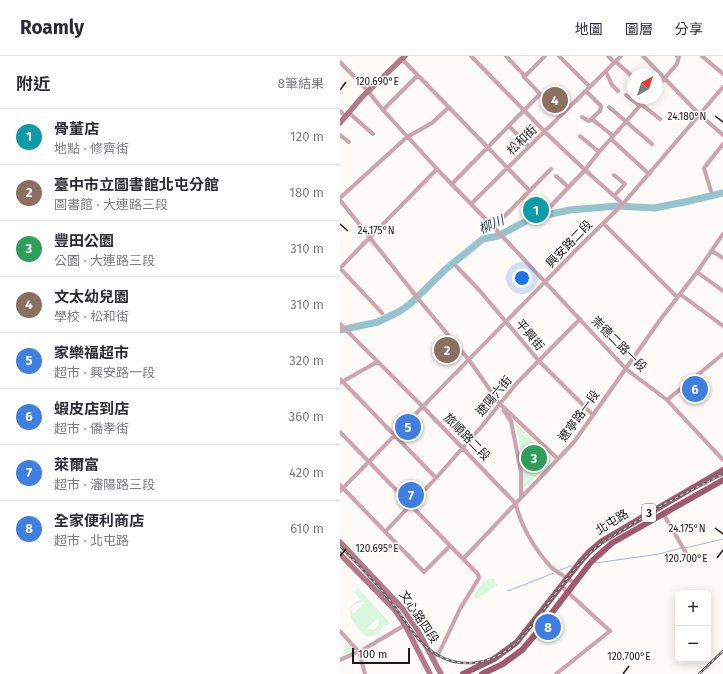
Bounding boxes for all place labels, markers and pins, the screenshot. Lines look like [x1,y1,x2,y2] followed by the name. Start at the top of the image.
[542,85,568,115] pin: 4
[523,195,549,225] pin: 1
[434,335,460,365] pin: 2
[682,374,708,404] pin: 6
[395,412,421,442] pin: 5
[521,443,547,473] pin: 3
[398,480,424,510] pin: 7
[535,612,561,642] pin: 8

